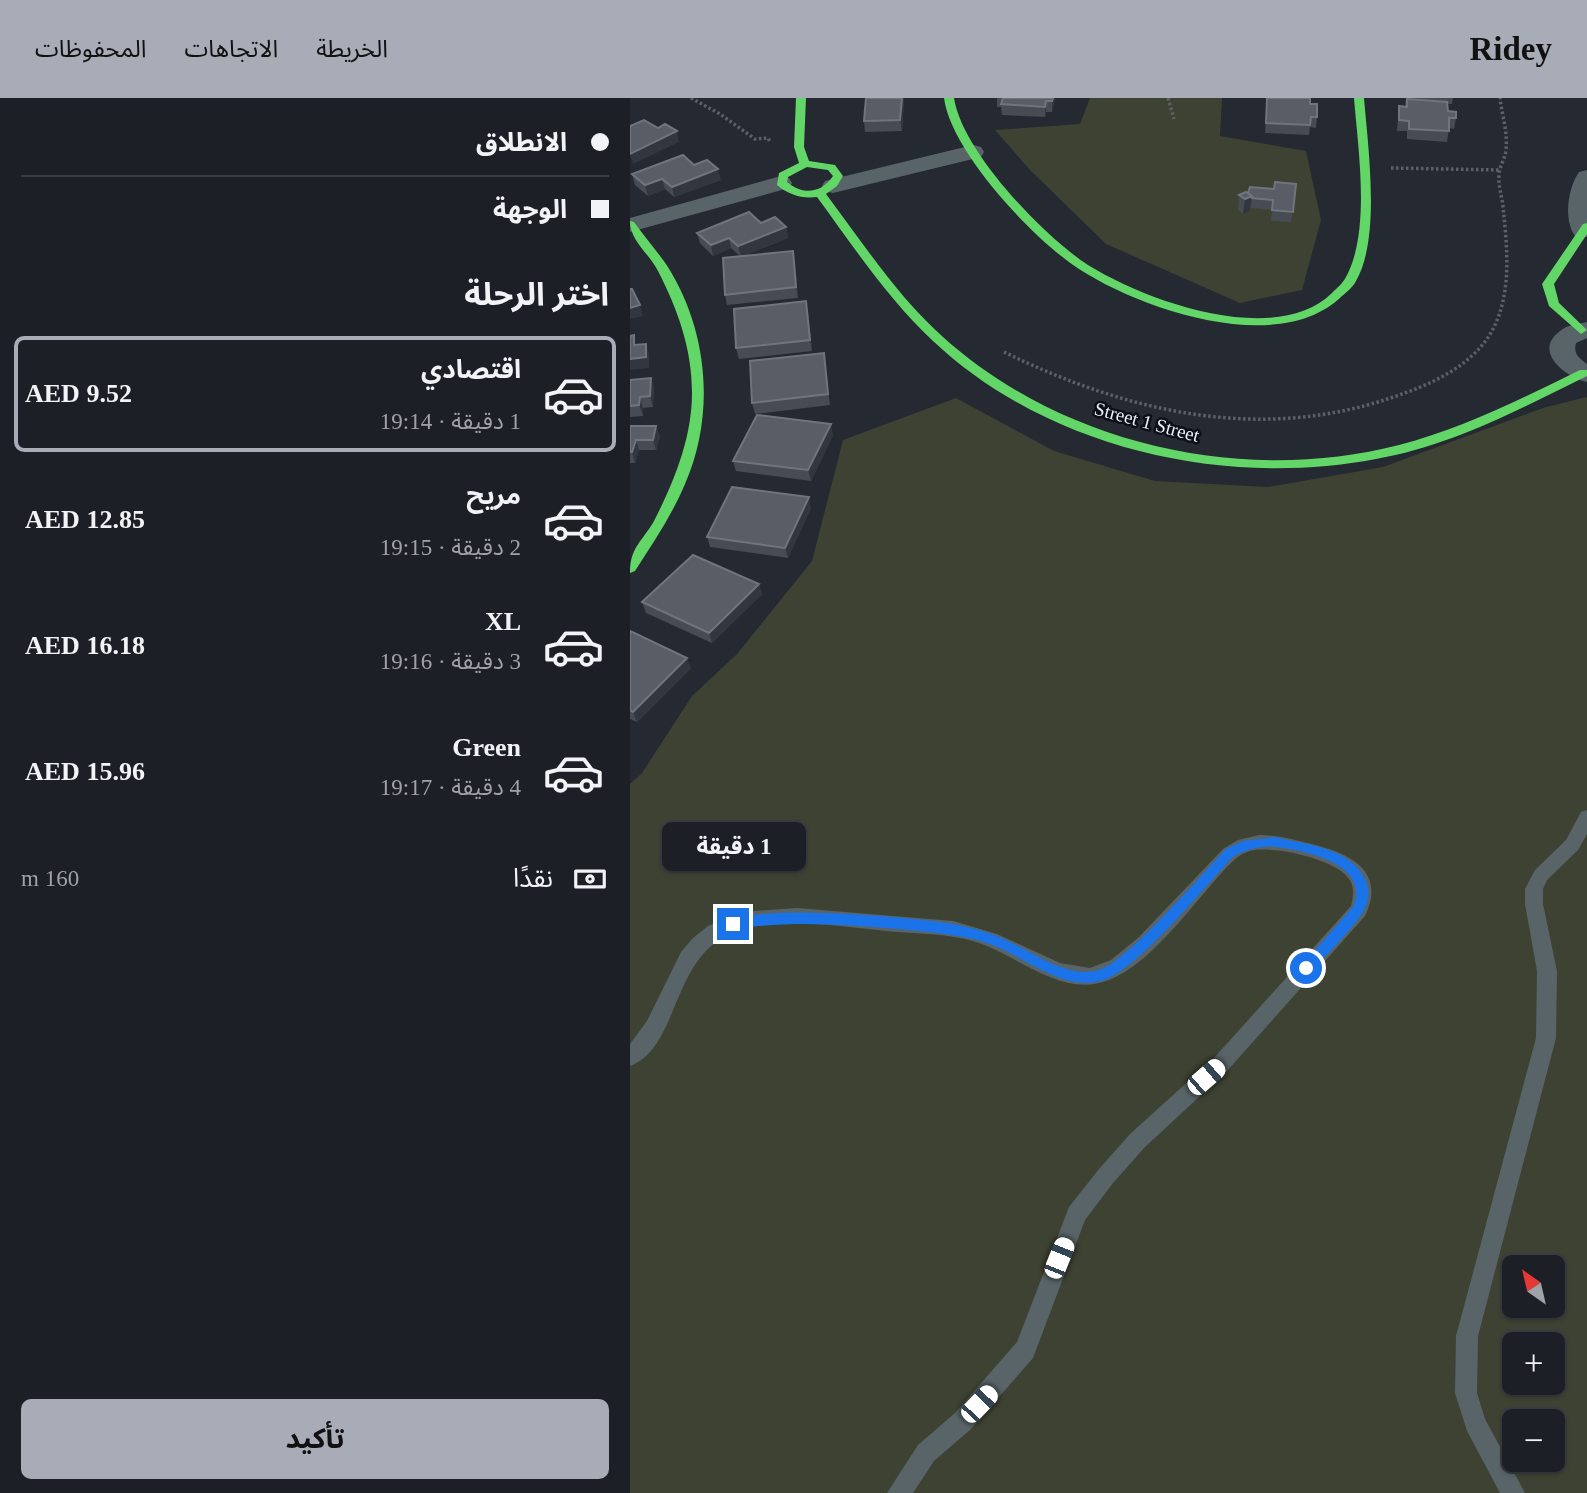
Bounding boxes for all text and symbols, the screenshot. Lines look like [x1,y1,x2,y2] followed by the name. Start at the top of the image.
[1470,31,1552,67] text: Ridey
[35,36,146,62] text: المحفوظات
[184,36,278,62] text: الاتجاهات
[316,36,388,62] text: الخريطة
[476,128,567,157] text: الانطلاق
[493,195,567,224] text: الوجهة
[464,276,609,312] text: اختر الرحلة
[421,355,521,384] text: اقتصادي
[542,363,605,426] icon: car
[25,379,132,408] text: AED 9.52
[1092,398,1202,446] street label: Street 1 Street
[380,409,521,434] text: 1 دقيقة · 19:14
[466,481,521,510] text: مريح
[542,489,605,552] icon: car
[25,505,145,534] text: AED 12.85
[380,535,521,560] text: 2 دقيقة · 19:15
[485,607,521,636] text: XL
[542,615,605,678] icon: car
[25,631,145,660] text: AED 16.18
[380,649,521,674] text: 3 دقيقة · 19:16
[452,733,521,762] text: Green
[542,741,605,804] icon: car
[25,757,145,786] text: AED 15.96
[380,775,521,800] text: 4 دقيقة · 19:17
[661,822,805,872] callout: 1 دقيقة
[696,834,772,859] text: 1 دقيقة
[571,860,609,898] icon: cash
[513,864,553,893] text: نقدًا
[21,866,79,891] text: 160 m
[717,908,749,940] route end
[1290,952,1322,984] route start
[1184,1055,1229,1099] car
[1042,1235,1077,1281] car
[1502,1255,1564,1318] north arrow
[1502,1255,1565,1472] map controls
[1502,1332,1565,1395] button: +
[957,1382,1002,1426] car
[21,1399,609,1479] button: تأكيد
[1502,1409,1565,1472] button: −

